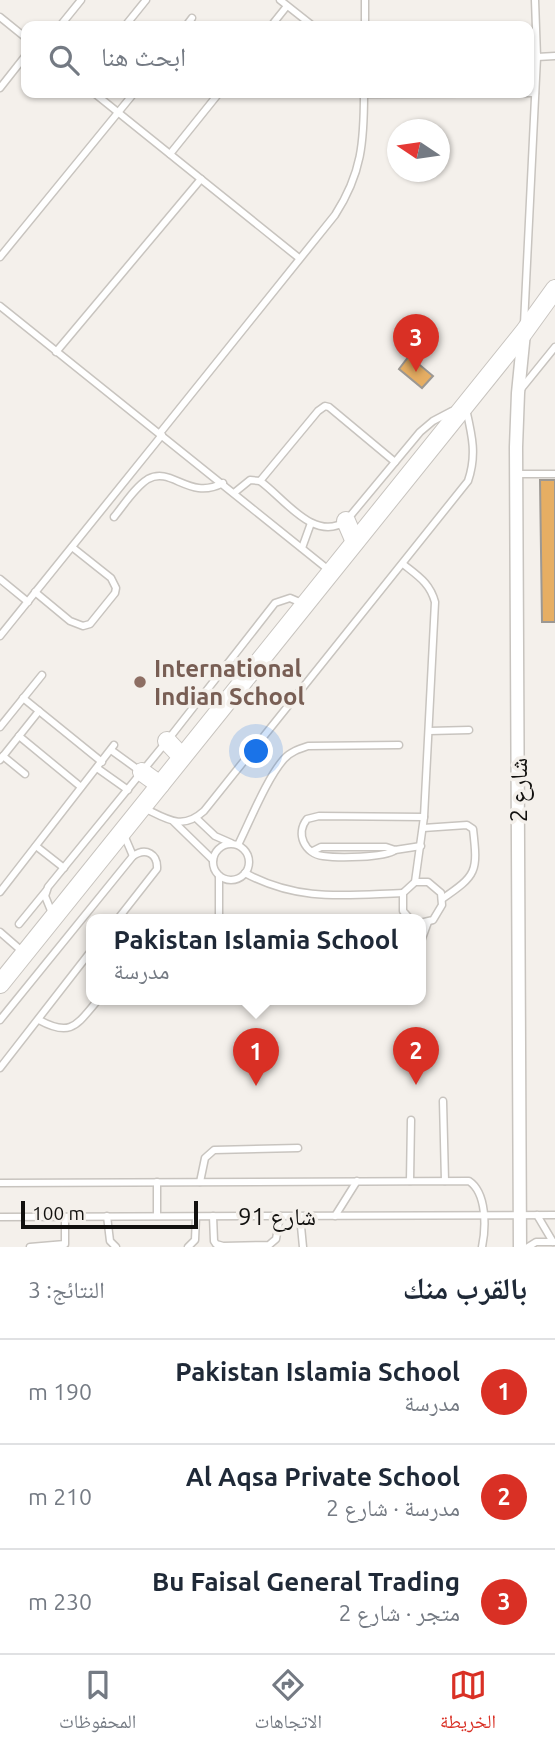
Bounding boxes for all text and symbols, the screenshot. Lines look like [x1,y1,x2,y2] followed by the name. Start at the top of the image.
[21,21,534,98] search box
[45,41,83,79] icon: search
[101,42,186,71] text: ابحث هنا
[387,119,450,182] north arrow
[393,314,439,372] pin: 3
[154,655,305,710] place label: International Indian School
[132,674,148,690] marker: International Indian School
[239,734,273,768] your location
[505,758,534,822] street label: شارع 2
[86,914,426,1005] popup
[114,925,398,954] text: Pakistan Islamia School
[114,958,169,983] text: مدرسة
[393,1027,439,1085] pin: 2
[233,1028,279,1086] pin: 1
[21,1198,198,1230] scale bar
[32,1202,85,1224] text: 100 m
[238,1203,316,1232] street label: شارع 91
[403,1271,527,1305] text: بالقرب منك
[28,1277,105,1302] text: النتائج: 3
[175,1357,460,1386] text: Pakistan Islamia School
[28,1379,92,1404] text: 190 m
[498,1379,511,1404] text: 1
[404,1390,460,1415] text: مدرسة
[186,1462,460,1491] text: Al Aqsa Private School
[28,1484,92,1509] text: 210 m
[498,1484,511,1509] text: 2
[326,1495,460,1520] text: مدرسة · شارع 2
[152,1567,460,1596] text: Bu Faisal General Trading
[28,1589,92,1614] text: 230 m
[498,1589,511,1614] text: 3
[338,1600,460,1625] text: متجر · شارع 2
[59,1666,136,1740] tab: المحفوظات
[254,1666,322,1740] tab: الاتجاهات
[440,1666,496,1740] tab: الخريطة

